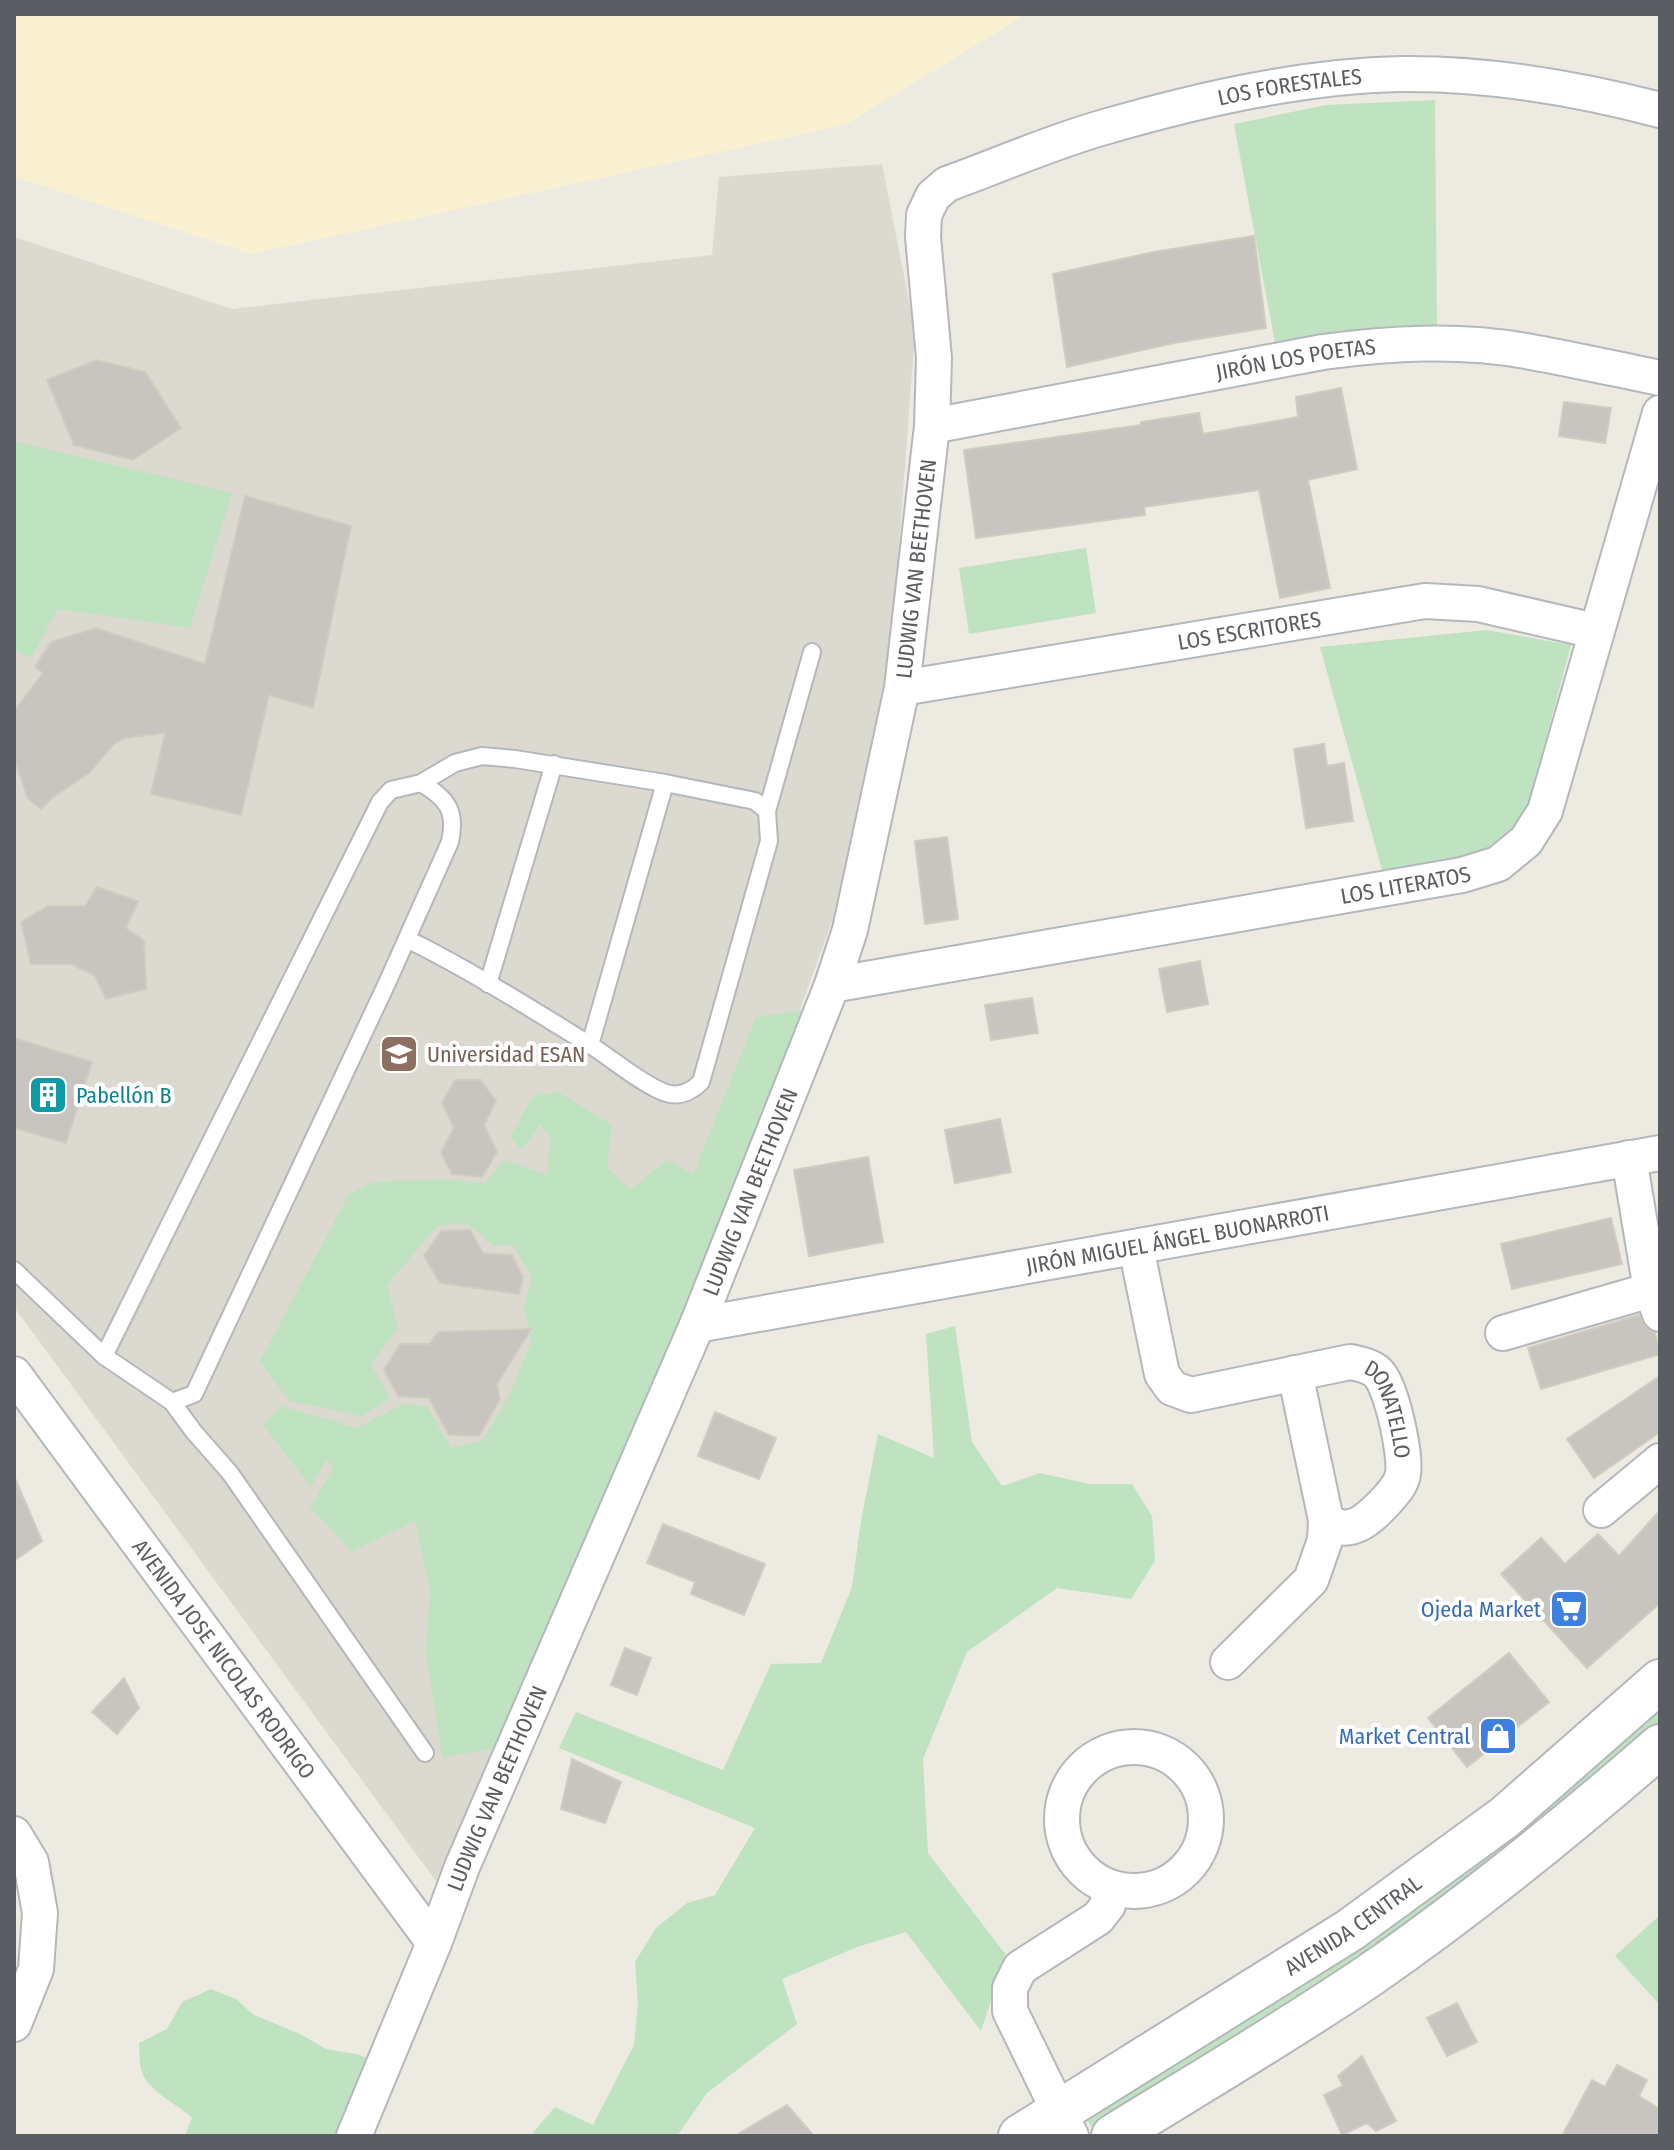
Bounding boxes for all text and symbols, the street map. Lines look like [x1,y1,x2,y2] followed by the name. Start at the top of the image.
[1215,62,1363,111] street label: LOS FORESTALES
[1214,333,1377,386] street label: JIRÓN LOS POETAS
[890,457,942,680] street label: LUDWIG VAN BEETHOVEN
[1176,605,1323,655] street label: LOS ESCRITORES
[1338,860,1474,909] street label: LOS LITERATOS
[378,1033,420,1075] school or university icon: Universidad ESAN
[427,1041,585,1068] place label: Universidad ESAN
[27,1074,69,1116] building icon: Pabellón B
[76,1082,172,1109] place label: Pabellón B
[697,1084,803,1299] street label: LUDWIG VAN BEETHOVEN
[1024,1199,1331,1280] street label: JIRÓN MIGUEL ÁNGEL BUONARROTI
[1360,1354,1416,1460] street label: DONATELLO
[127,1534,322,1784] street label: AVENIDA JOSE NICOLAS RODRIGO
[1548,1588,1590,1630] supermarket icon: Ojeda Market
[1421,1596,1542,1623] place label: Ojeda Market
[441,1681,553,1895] street label: LUDWIG VAN BEETHOVEN
[1477,1715,1519,1757] shop icon: Market Central
[1339,1723,1470,1750] place label: Market Central
[1279,1869,1427,1981] street label: AVENIDA CENTRAL

